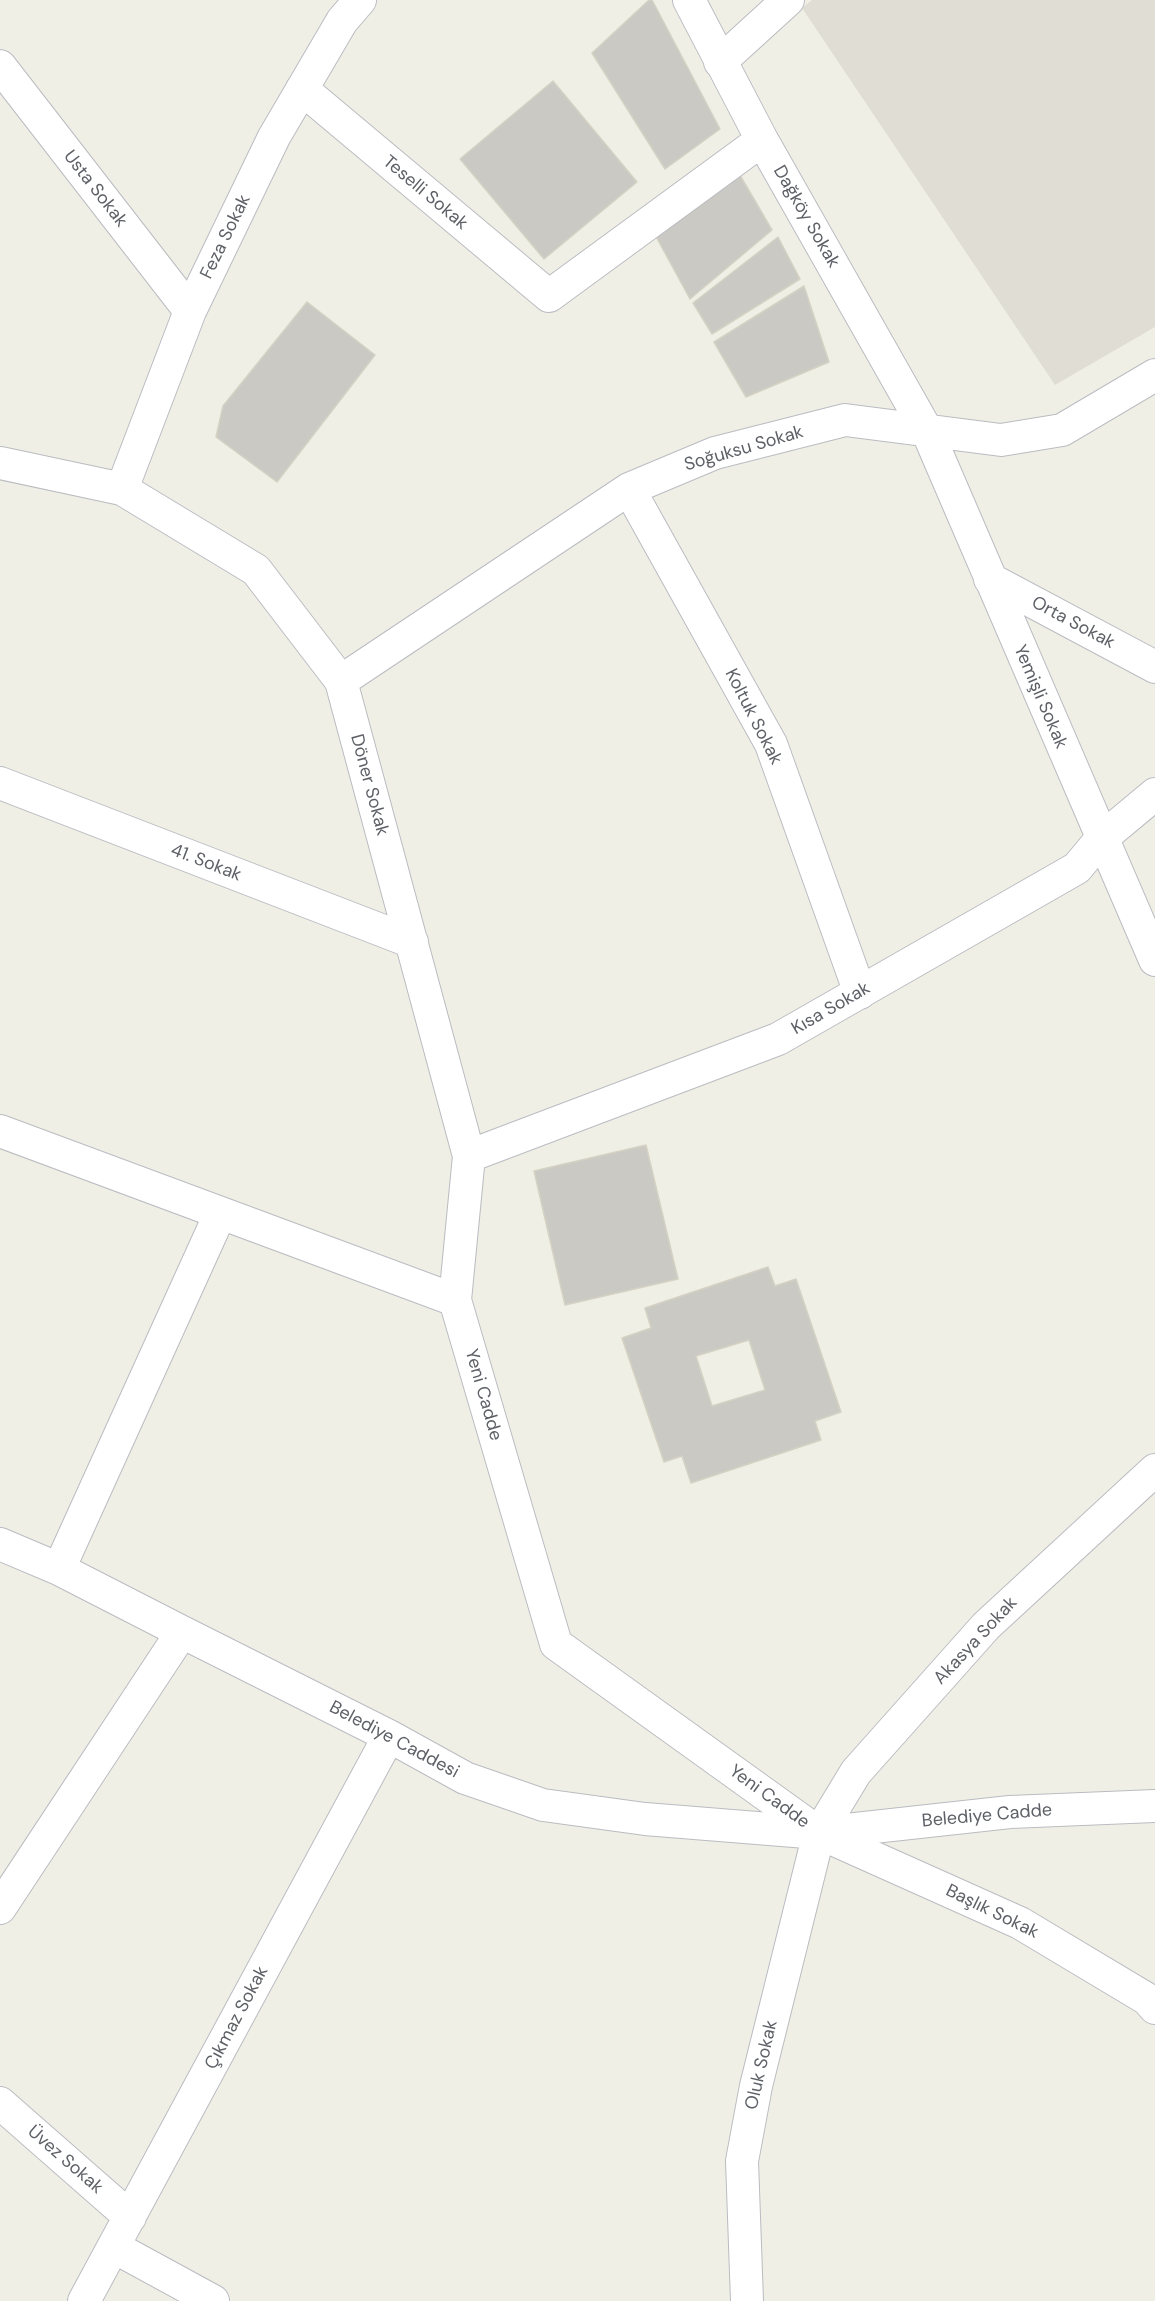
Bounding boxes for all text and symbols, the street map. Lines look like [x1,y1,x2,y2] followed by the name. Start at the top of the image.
[58,146,132,232] street label: Usta Sokak
[378,151,472,235] street label: Teselli Sokak
[768,162,844,272] street label: Dağköy Sokak
[196,191,256,283] street label: Feza Sokak
[682,422,806,476] street label: Soğuksu Sokak
[1028,592,1118,654] street label: Orta Sokak
[1008,642,1072,752] street label: Yemişli Sokak
[720,665,786,769] street label: Koltuk Sokak
[345,732,393,838] street label: Döner Sokak
[168,840,244,886] street label: 41. Sokak
[788,978,874,1040] street label: Kısa Sokak
[460,1347,506,1443] street label: Yeni Cadde
[930,1593,1022,1689] street label: Akasya Sokak
[325,1697,463,1783] street label: Belediye Caddesi
[725,1761,813,1833] street label: Yeni Cadde
[921,1800,1053,1832] street label: Belediye Cadde
[942,1880,1042,1944] street label: Başlık Sokak
[201,1963,273,2073] street label: Çıkmaz Sokak
[741,2018,783,2112] street label: Oluk Sokak
[23,2121,107,2199] street label: Üvez Sokak

